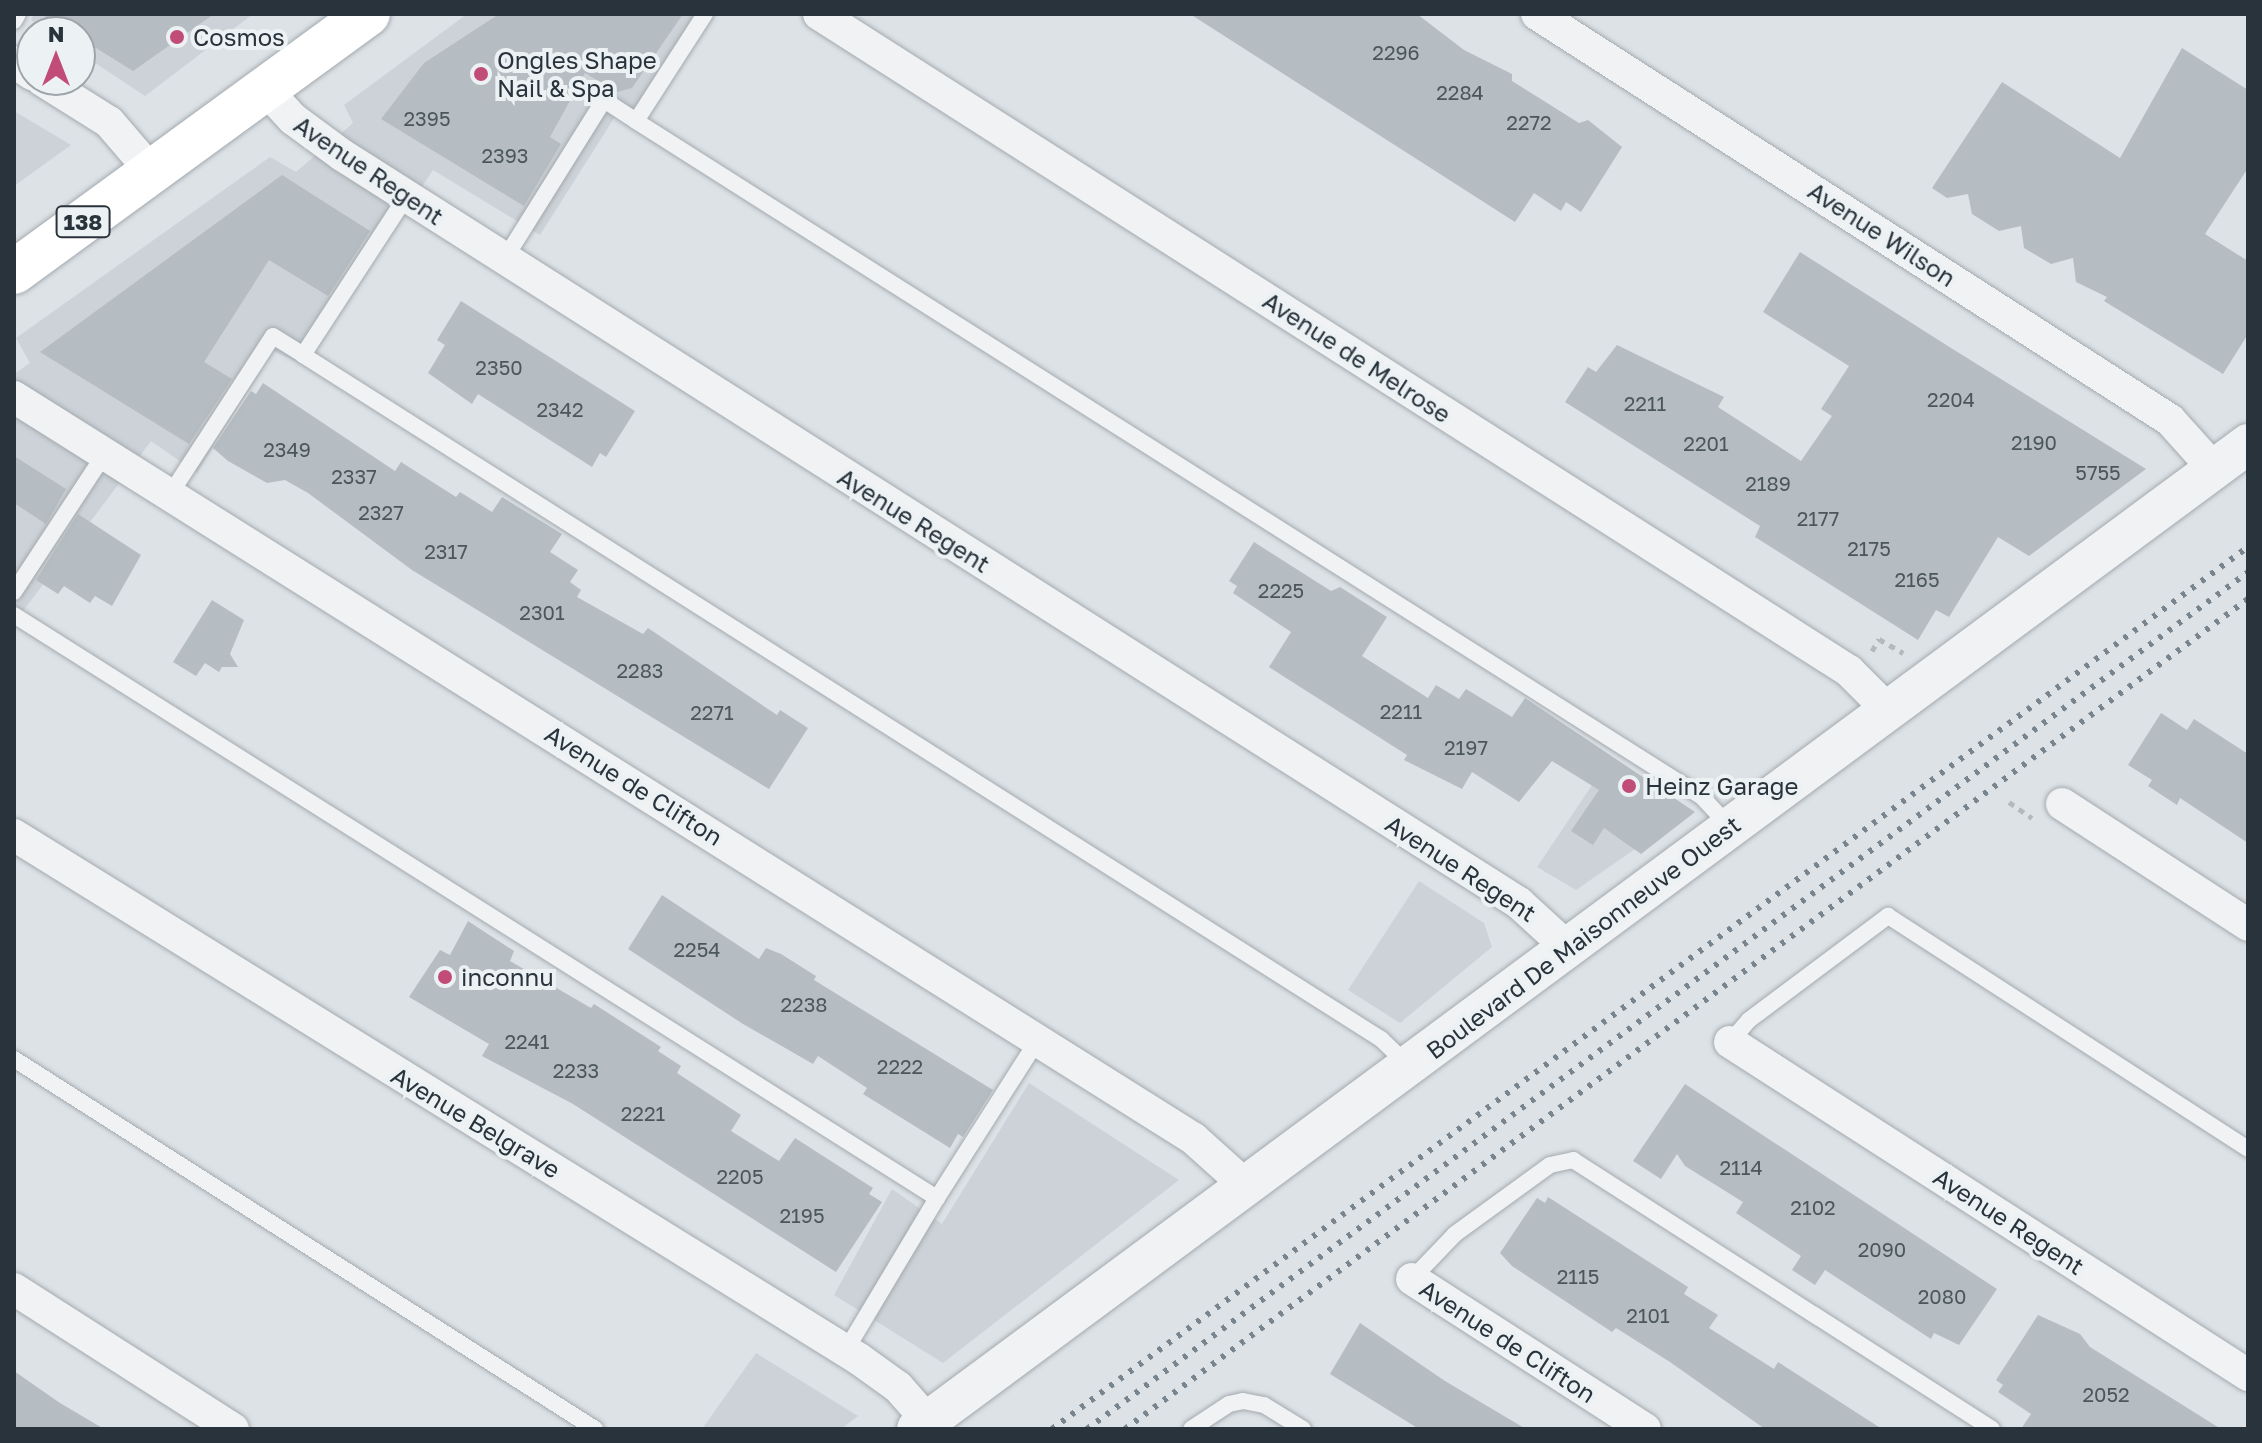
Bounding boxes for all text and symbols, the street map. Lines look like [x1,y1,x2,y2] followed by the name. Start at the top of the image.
[16,16,96,96] north arrow
[48,20,64,47] text: N
[193,23,285,51] place label: Cosmos
[168,28,186,46] marker: Cosmos
[1372,40,1420,64] house number: 2296
[497,46,657,102] place label: Ongles Shape Nail & Spa
[472,65,490,83] marker: Ongles Shape Nail & Spa
[1436,80,1484,104] house number: 2284
[404,106,450,130] house number: 2395
[289,110,449,230] street label: Avenue Regent
[1506,110,1552,134] house number: 2272
[481,143,529,167] house number: 2393
[1803,176,1961,292] street label: Avenue Wilson
[55,204,111,240] road number: 138
[1258,286,1456,428] street label: Avenue de Melrose
[475,355,523,379] house number: 2350
[1927,387,1975,411] house number: 2204
[1624,391,1666,415] house number: 2211
[536,397,584,421] house number: 2342
[2011,430,2057,454] house number: 2190
[1683,431,1729,455] house number: 2201
[263,437,311,461] house number: 2349
[2075,460,2121,484] house number: 5755
[833,462,995,578] street label: Avenue Regent
[331,464,377,488] house number: 2337
[1745,471,1791,495] house number: 2189
[358,500,404,524] house number: 2327
[1797,506,1839,530] house number: 2177
[1847,536,1891,560] house number: 2175
[424,539,468,563] house number: 2317
[1895,567,1939,591] house number: 2165
[1258,578,1304,602] house number: 2225
[519,600,565,624] house number: 2301
[616,658,664,682] house number: 2283
[1380,699,1422,723] house number: 2211
[690,700,734,724] house number: 2271
[540,719,728,851] street label: Avenue de Clifton
[1444,735,1488,759] house number: 2197
[1645,772,1798,800] place label: Heinz Garage
[1620,777,1638,795] marker: Heinz Garage
[1380,809,1542,927] street label: Avenue Regent
[1420,809,1746,1065] street label: Boulevard De Maisonneuve Ouest
[674,937,720,961] house number: 2254
[461,963,554,991] place label: inconnu
[436,968,454,986] marker: inconnu
[780,992,828,1016] house number: 2238
[504,1029,550,1053] house number: 2241
[877,1054,923,1078] house number: 2222
[553,1058,599,1082] house number: 2233
[386,1060,566,1184] street label: Avenue Belgrave
[621,1101,665,1125] house number: 2221
[1719,1155,1763,1179] house number: 2114
[1928,1162,2090,1280] street label: Avenue Regent
[716,1164,764,1188] house number: 2205
[1790,1195,1836,1219] house number: 2102
[780,1203,824,1227] house number: 2195
[1858,1237,1906,1261] house number: 2090
[1557,1264,1599,1288] house number: 2115
[1415,1273,1601,1409] street label: Avenue de Clifton
[1918,1284,1966,1308] house number: 2080
[1626,1303,1670,1327] house number: 2101
[2082,1382,2130,1406] house number: 2052

